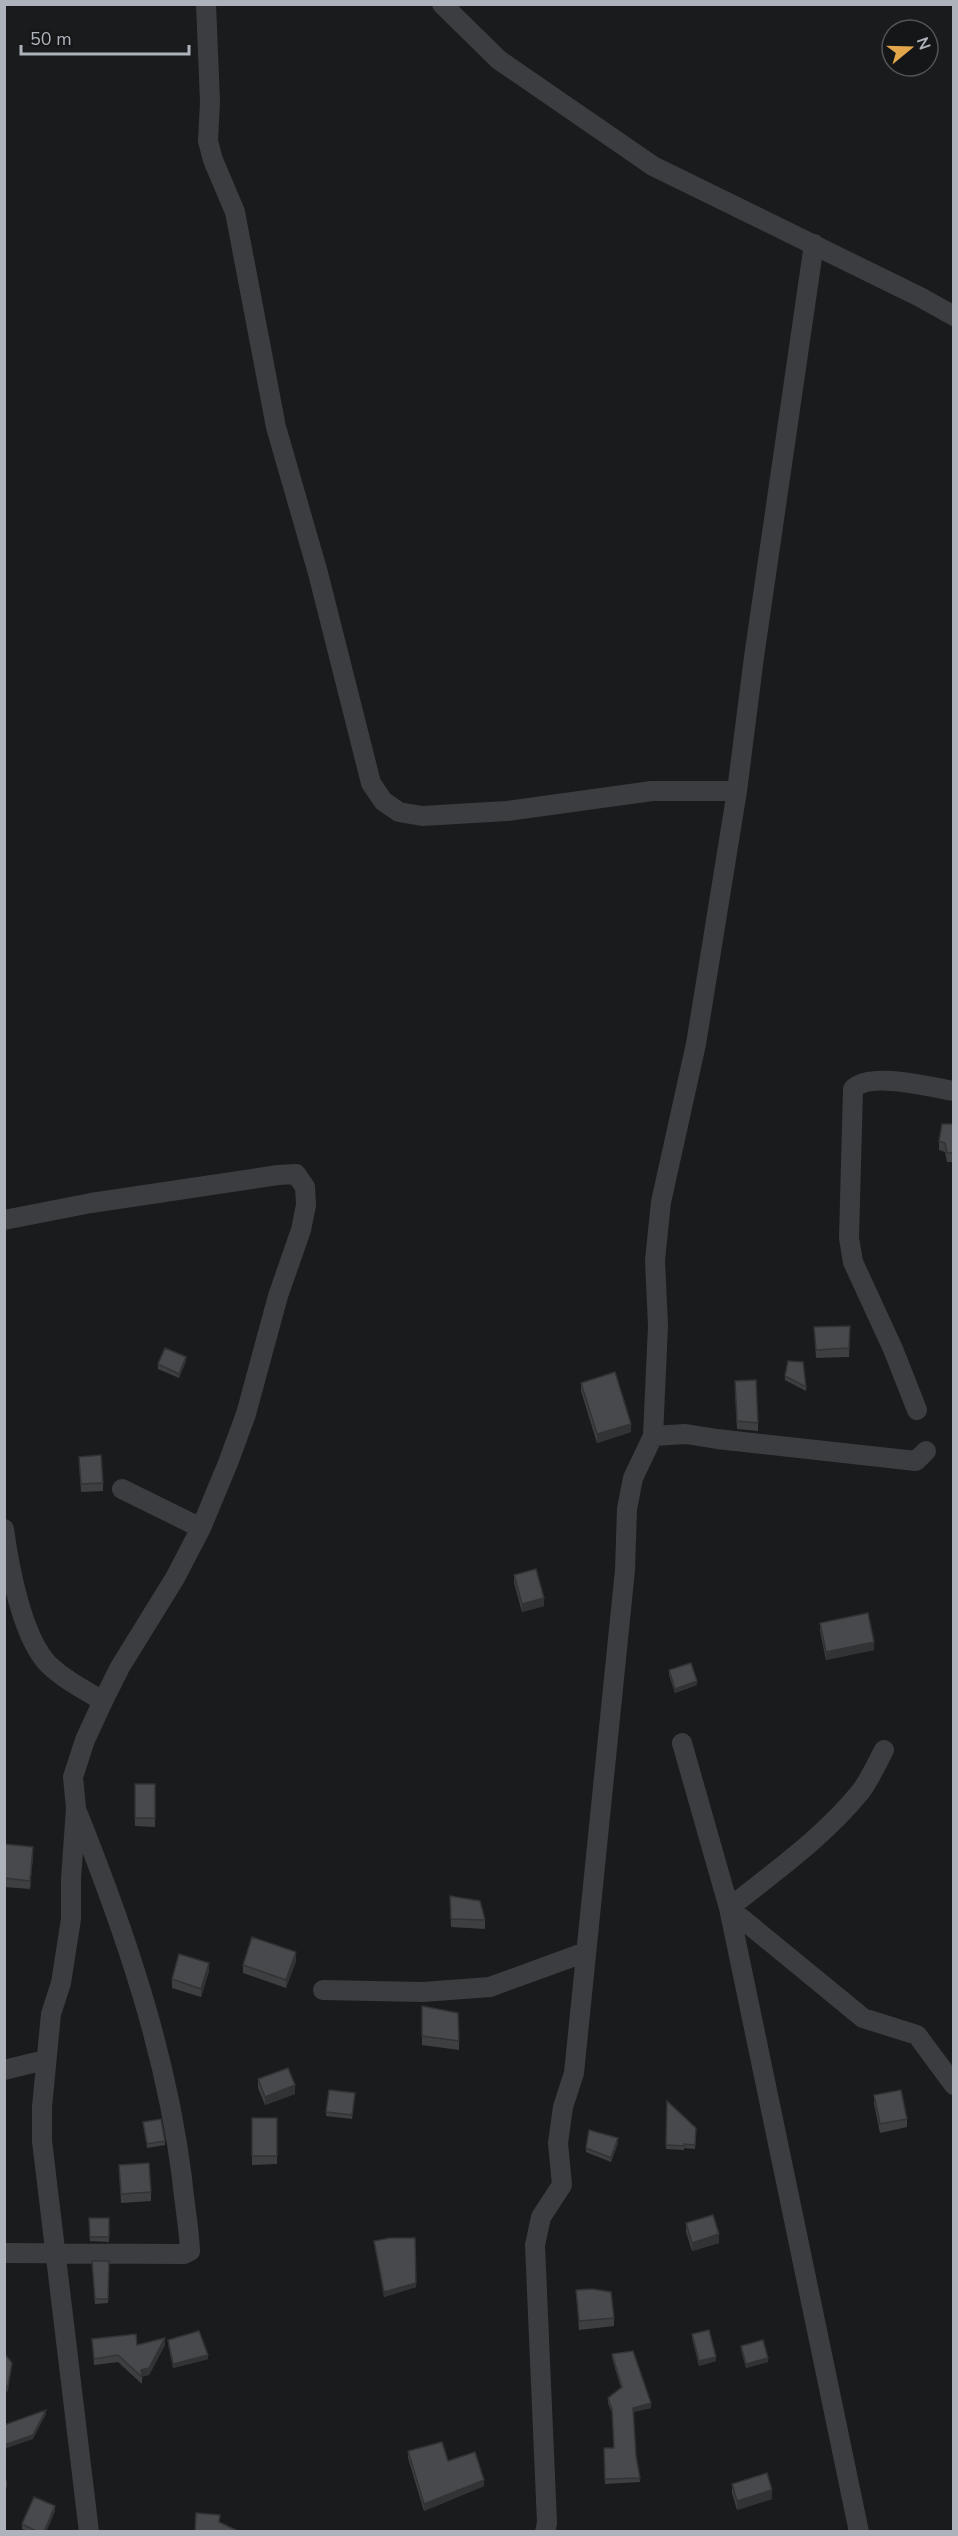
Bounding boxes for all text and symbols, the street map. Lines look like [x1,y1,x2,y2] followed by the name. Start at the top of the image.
[21,18,189,56] scale bar
[880,18,940,78] north arrow
[30,27,72,51] text: 50 m
[911,34,936,53] text: N

